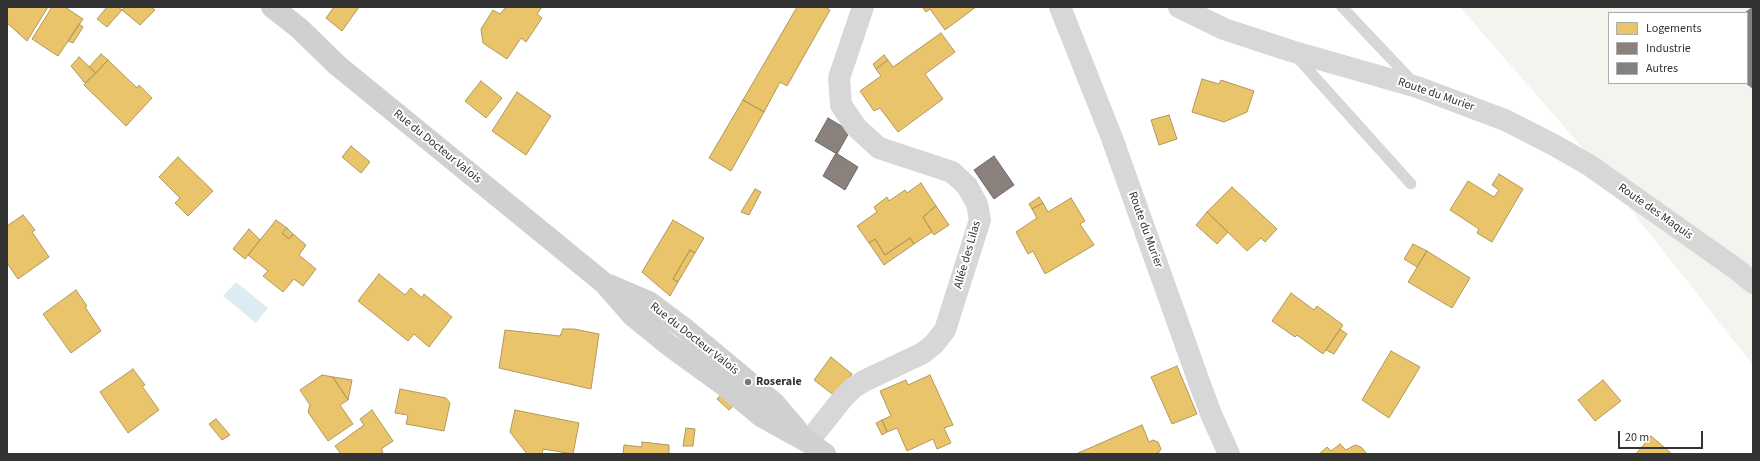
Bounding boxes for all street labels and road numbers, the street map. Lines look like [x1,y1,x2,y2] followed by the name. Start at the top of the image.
[1396,75,1476,115] street label: Route du Murier
[390,107,484,187] street label: Rue du Docteur Valois
[1615,181,1695,243] street label: Route des Maquis
[1125,190,1165,270] street label: Route du Murier
[951,219,985,291] street label: Allée des Lilas
[647,300,741,378] street label: Rue du Docteur Valois

